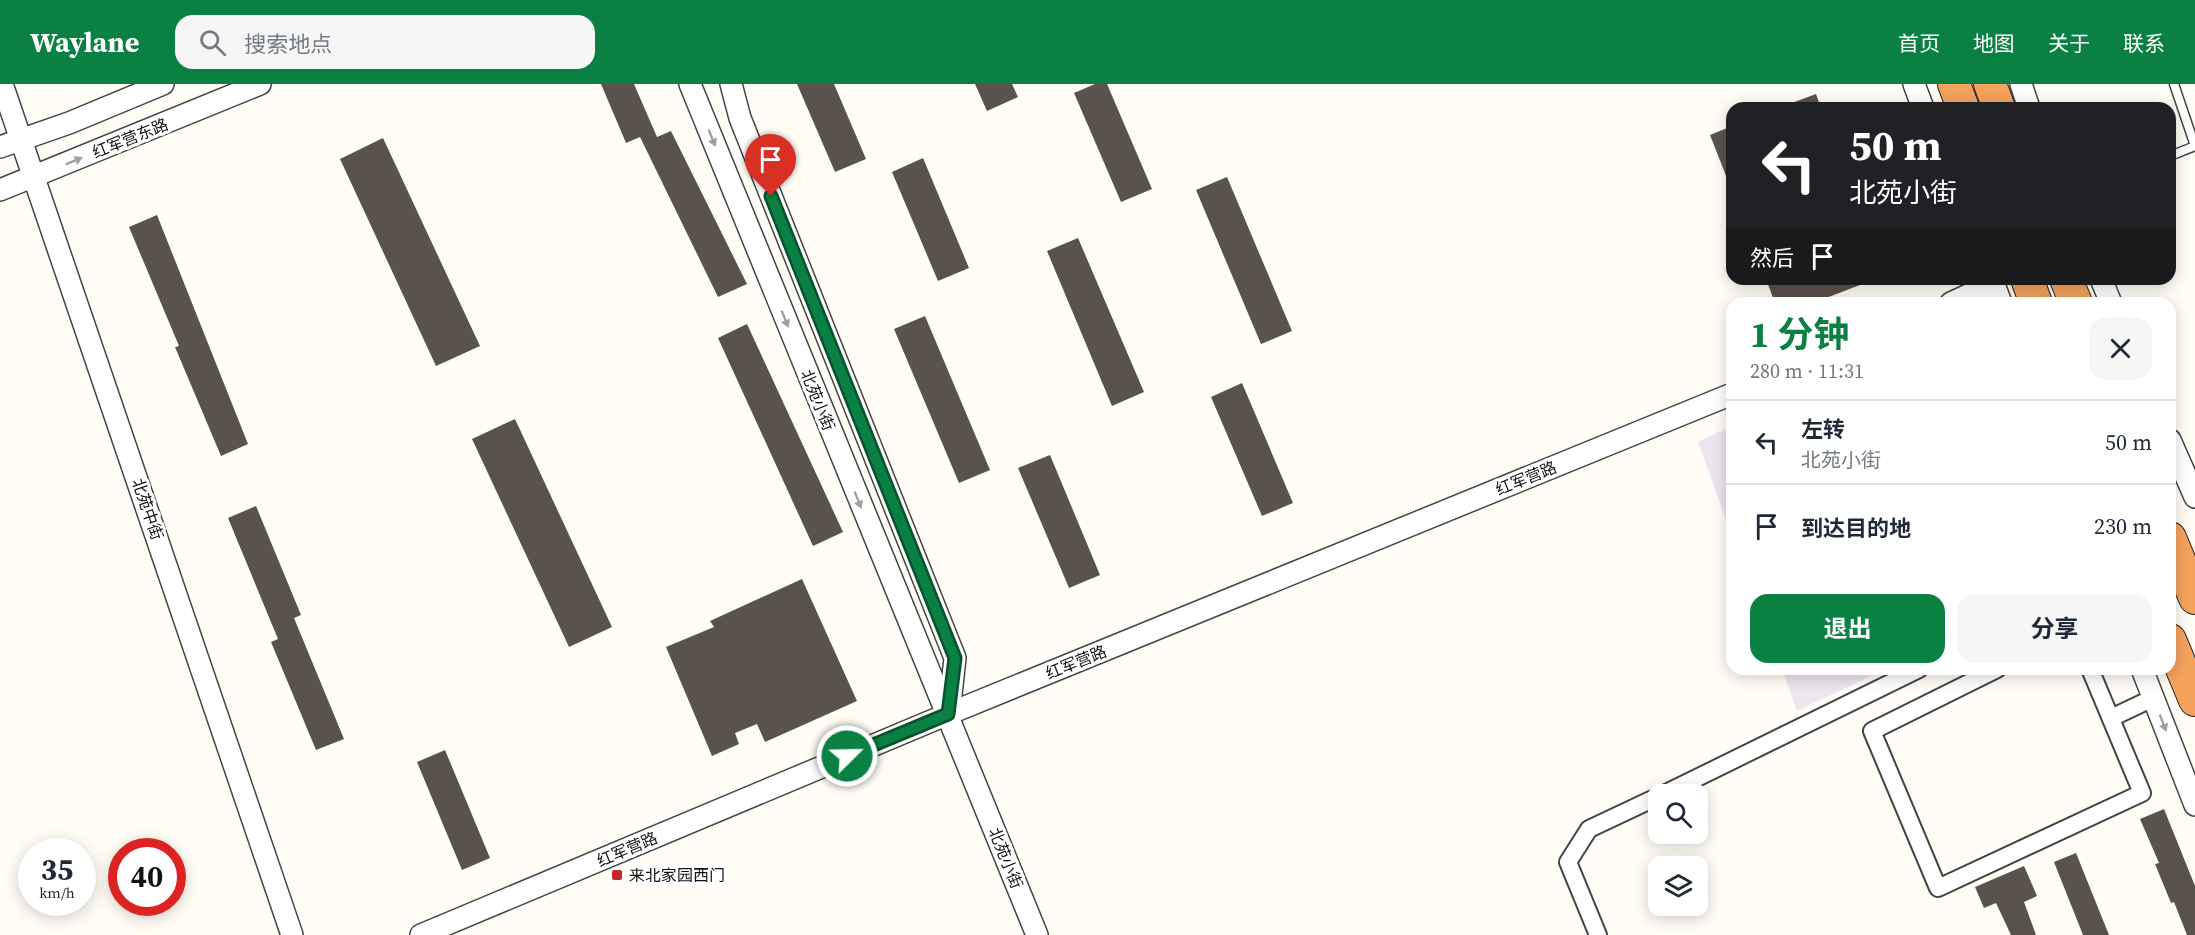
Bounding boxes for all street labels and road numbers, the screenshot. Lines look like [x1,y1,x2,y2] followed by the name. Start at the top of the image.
[89,113,171,163] street label: 红军营东路
[796,366,840,434] street label: 北苑小街
[1492,456,1560,500] street label: 红军营路
[127,475,169,543] street label: 北苑中街
[1042,640,1110,684] street label: 红军营路
[984,824,1028,892] street label: 北苑小街
[593,826,661,872] street label: 红军营路

